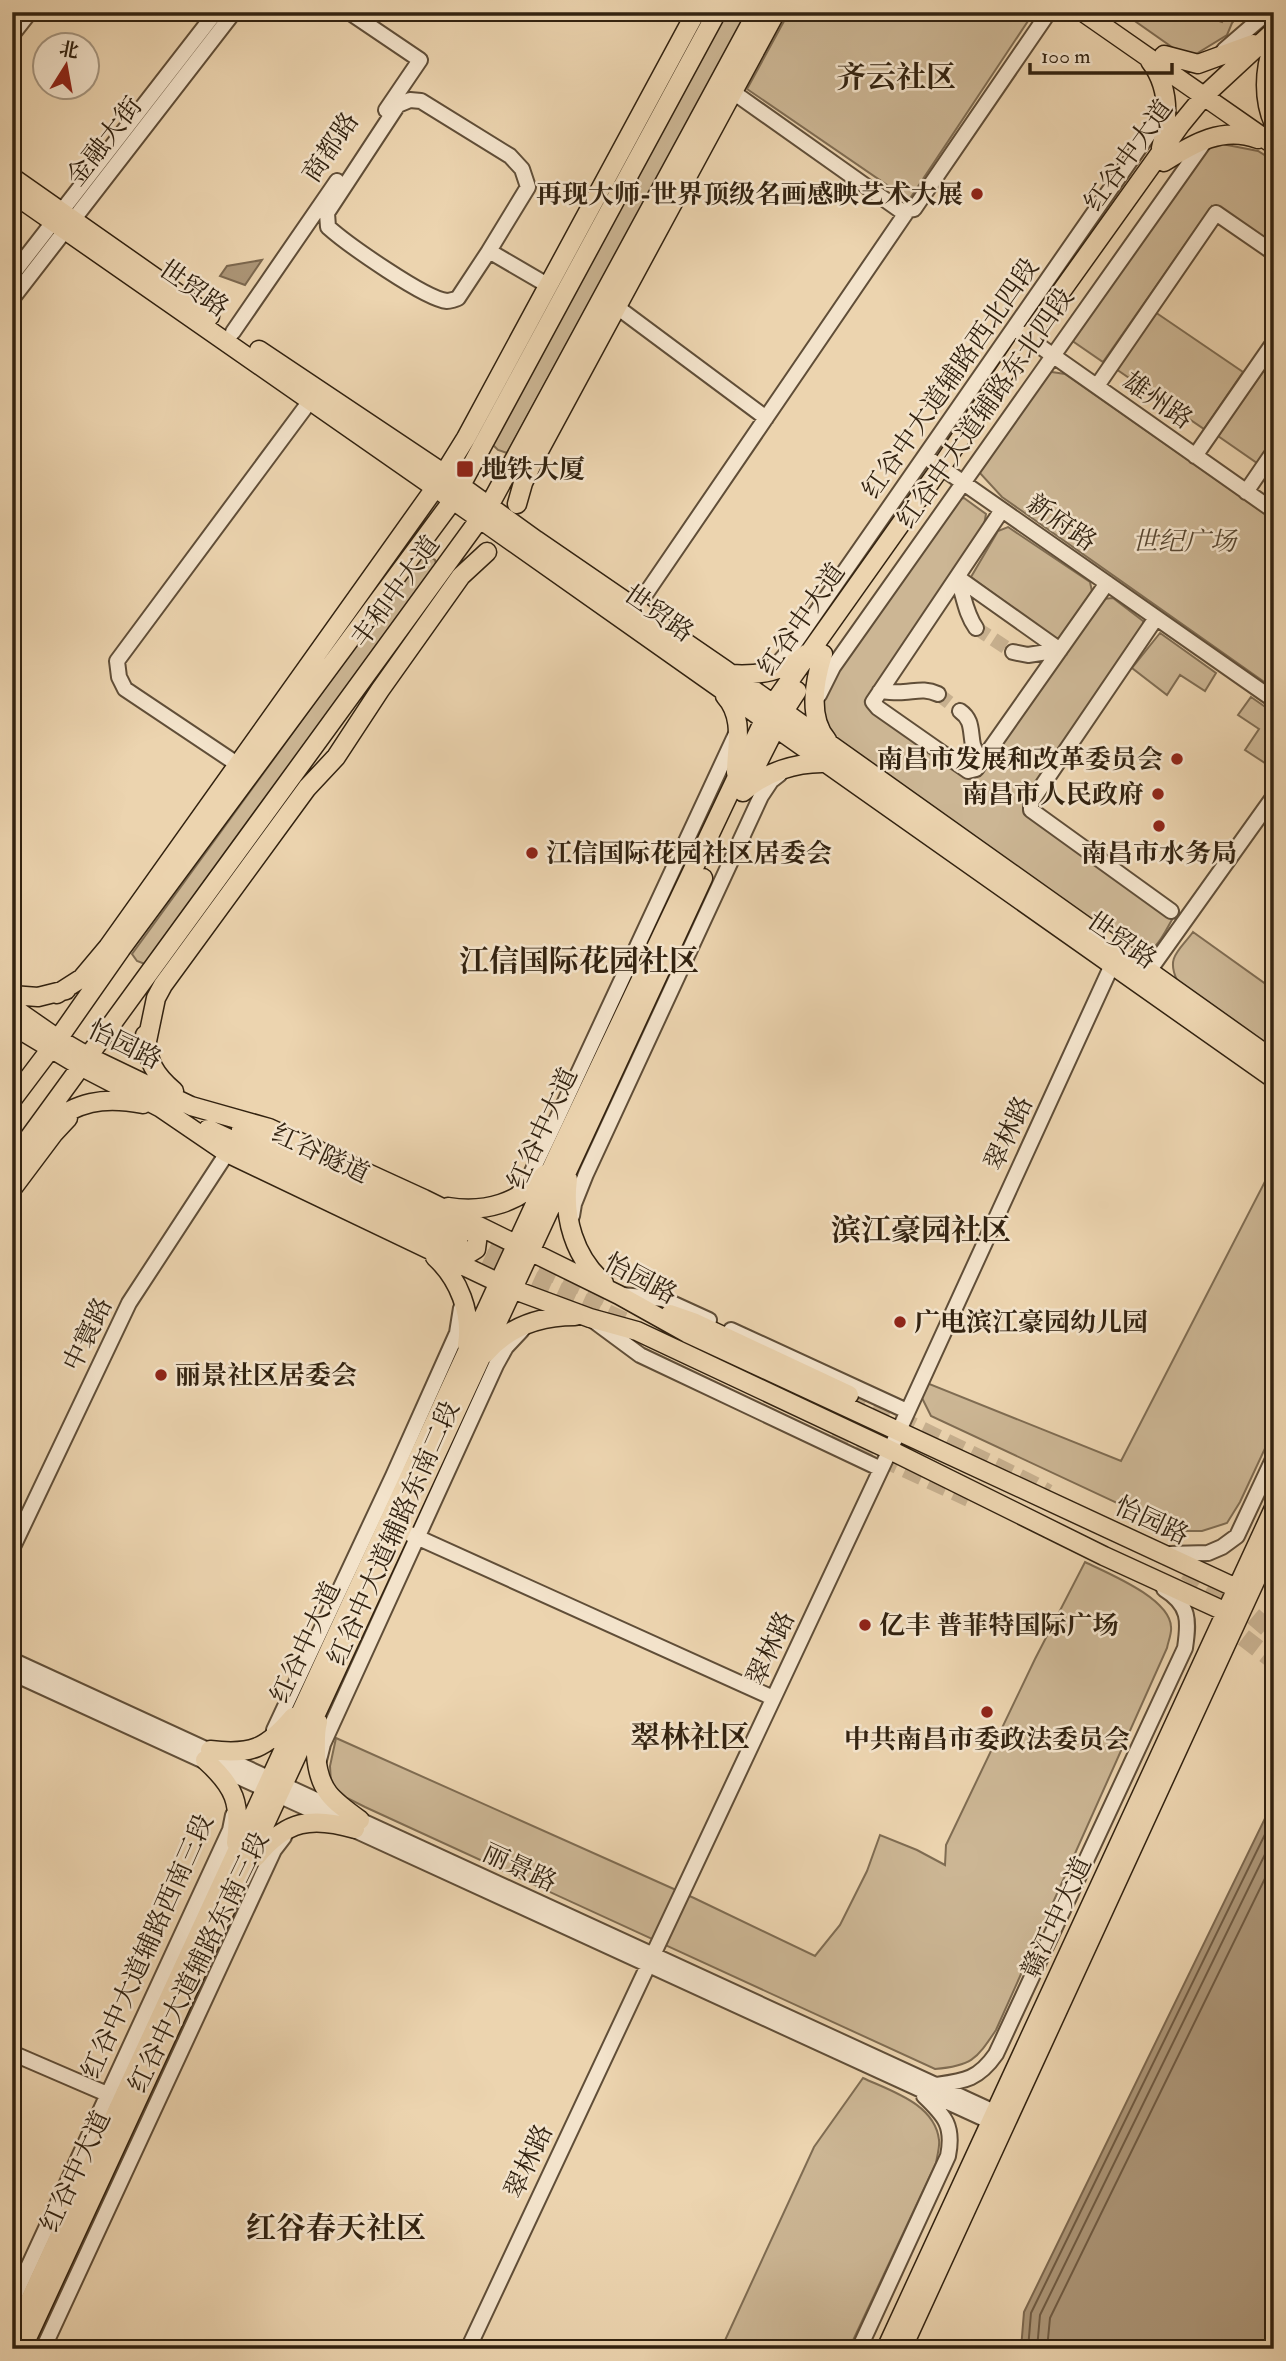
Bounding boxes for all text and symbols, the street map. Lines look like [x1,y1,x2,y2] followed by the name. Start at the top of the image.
[32,32,102,102] north arrow
[1030,32,1172,76] scale bar
[57,37,81,64] text: 北
[1041,43,1091,70] text: 100 m
[836,59,956,96] district label: 齐云社区
[60,91,149,192] street label: 金融大街
[1078,94,1180,218] street label: 红谷中大道
[296,106,366,189] street label: 商都路
[536,179,963,211] place label: 再现大师-世界顶级名画感映艺术大展
[969,186,985,202] marker: 再现大师-世界顶级名画感映艺术大展
[856,252,1046,505] street label: 红谷中大道辅路西北四段
[152,253,235,324] street label: 世贸路
[891,282,1081,535] street label: 红谷中大道辅路东北四段
[1116,365,1199,436] street label: 雄州路
[481,454,585,486] place label: 地铁大厦
[455,459,475,479] marker: 地铁大厦
[1020,487,1103,558] street label: 新府路
[1132,526,1238,558] park label: 世纪广场
[345,530,447,654] street label: 丰和中大道
[751,557,852,682] street label: 红谷中大道
[617,578,700,649] street label: 世贸路
[877,744,1163,776] place label: 南昌市发展和改革委员会
[1169,751,1185,767] marker: 南昌市发展和改革委员会
[962,779,1144,811] place label: 南昌市人民政府
[1150,786,1166,802] marker: 南昌市人民政府
[1151,818,1167,834] marker: 南昌市水务局
[546,838,832,870] place label: 江信国际花园社区居委会
[1081,838,1237,870] place label: 南昌市水务局
[524,845,540,861] marker: 江信国际花园社区居委会
[1080,905,1163,976] street label: 世贸路
[459,943,699,980] district label: 江信国际花园社区
[82,1013,167,1076] street label: 怡园路
[501,1063,585,1194] street label: 红谷中大道
[978,1091,1040,1176] street label: 翠林路
[267,1117,374,1190] street label: 红谷隧道
[831,1212,1011,1249] district label: 滨江豪园社区
[599,1246,682,1311] street label: 怡园路
[56,1292,119,1377] street label: 中寰路
[914,1307,1148,1339] place label: 广电滨江豪园幼儿园
[892,1314,908,1330] marker: 广电滨江豪园幼儿园
[175,1360,357,1392] place label: 丽景社区居委会
[153,1367,169,1383] marker: 丽景社区居委会
[321,1396,467,1671] street label: 红谷中大道辅路东南二段
[1109,1490,1194,1552] street label: 怡园路
[264,1577,348,1708] street label: 红谷中大道
[740,1606,802,1691] street label: 翠林路
[879,1610,1118,1642] place label: 亿丰 普菲特国际广场
[857,1617,873,1633] marker: 亿丰 普菲特国际广场
[979,1704,995,1720] marker: 中共南昌市委政法委员会
[630,1719,750,1756] district label: 翠林社区
[844,1724,1130,1756] place label: 中共南昌市委政法委员会
[75,1809,221,2084] street label: 红谷中大道辅路西南三段
[122,1827,276,2098] street label: 红谷中大道辅路东南三段
[477,1837,562,1899] street label: 丽景路
[1015,1852,1099,1983] street label: 赣江中大道
[34,2106,118,2237] street label: 红谷中大道
[498,2119,560,2204] street label: 翠林路
[246,2210,426,2247] district label: 红谷春天社区

